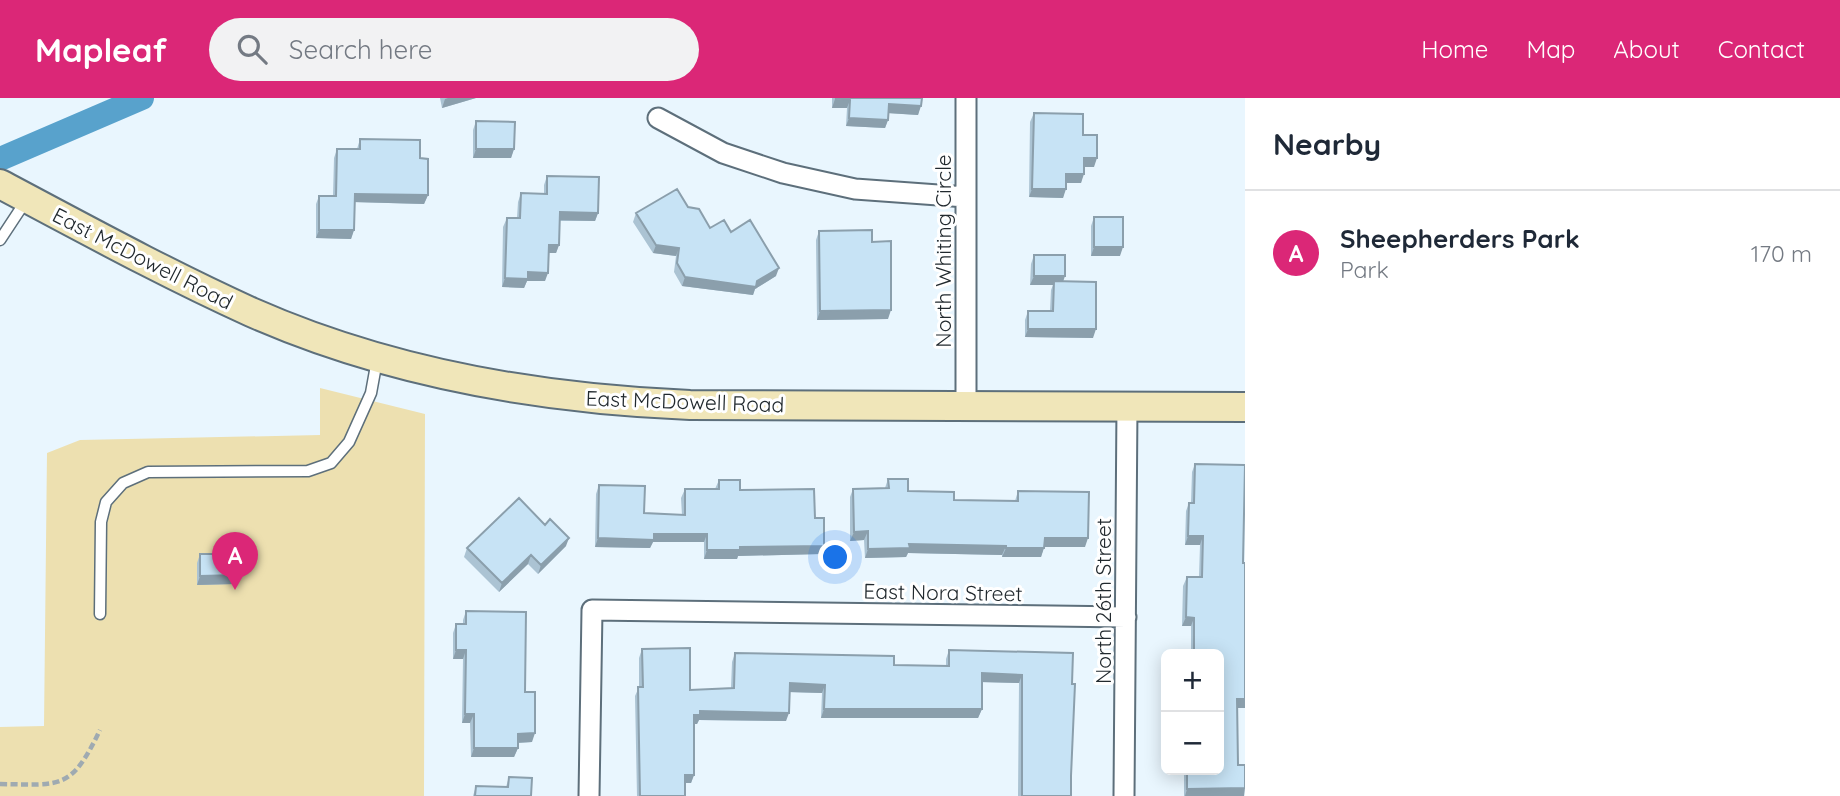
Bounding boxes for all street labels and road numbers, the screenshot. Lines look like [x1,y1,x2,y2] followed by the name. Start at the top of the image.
[930,154,956,348] street label: North Whiting Circle
[49,201,237,315] street label: East McDowell Road
[585,385,785,417] street label: East McDowell Road
[1090,518,1116,684] street label: North 26th Street
[863,578,1023,606] street label: East Nora Street

